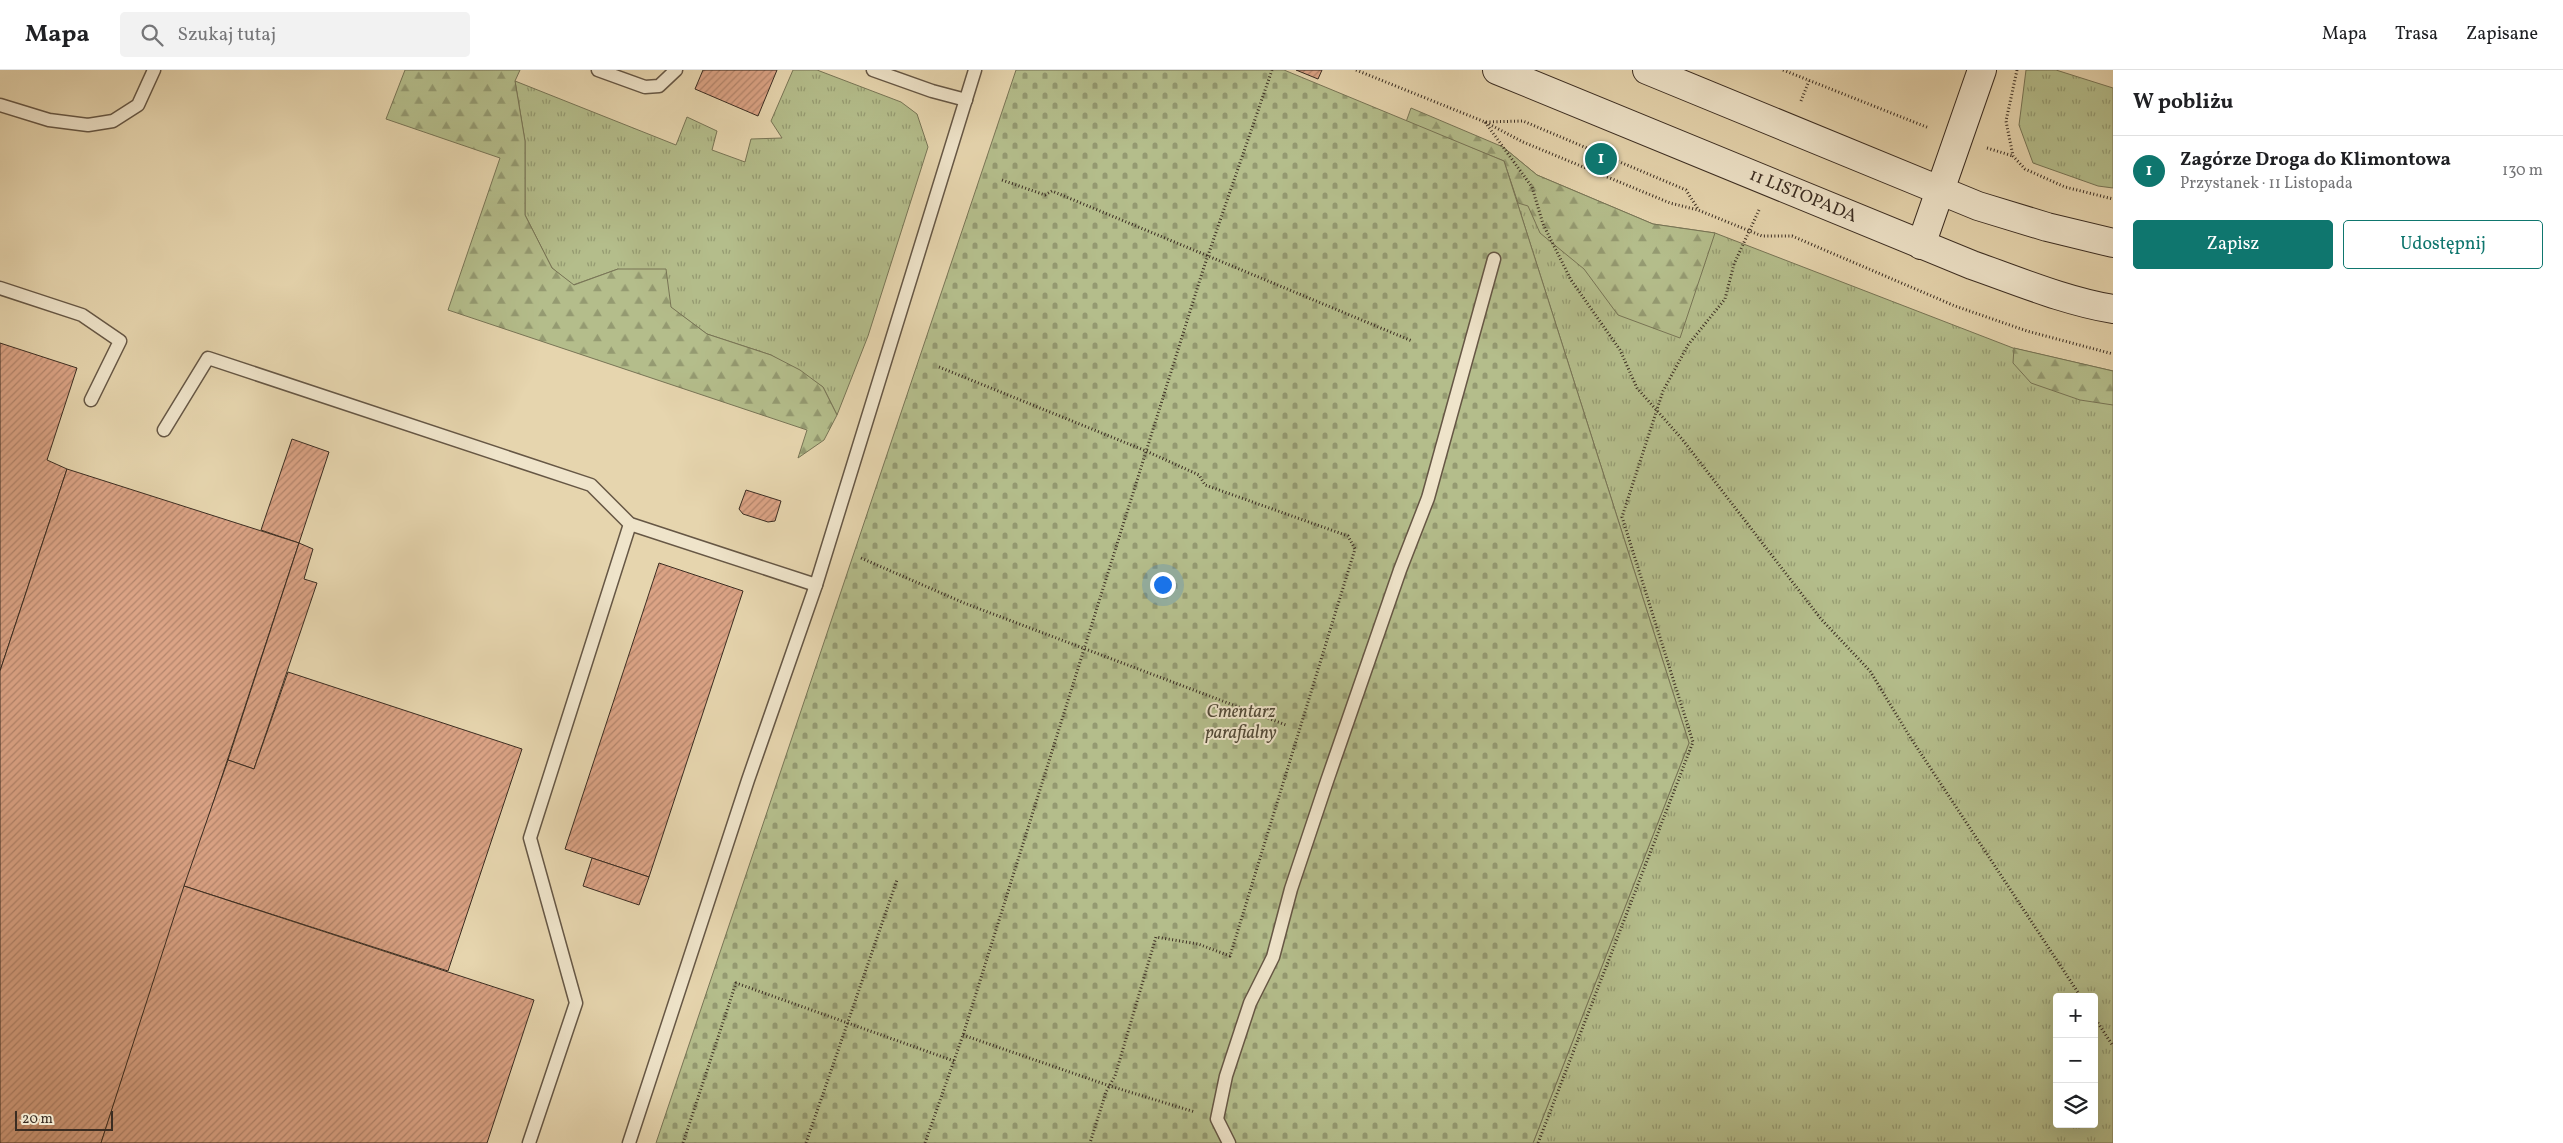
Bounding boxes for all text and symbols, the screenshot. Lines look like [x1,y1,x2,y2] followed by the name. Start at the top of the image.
[120,12,470,57] search box
[25,18,90,52] text: Mapa
[138,21,166,49] icon: search
[178,22,276,48] text: Szukaj tutaj
[2322,22,2367,47] text: Mapa
[2395,22,2438,47] text: Trasa
[2466,22,2538,47] text: Zapisane
[2133,88,2233,117] text: W pobliżu
[1585,140,1617,178] pin: 1
[2180,147,2451,173] text: Zagórze Droga do Klimontowa
[2146,160,2152,182] text: 1
[2502,160,2543,182] text: 130 m
[1745,162,1861,229] street label: 11 LISTOPADA
[2180,173,2353,195] text: Przystanek · 11 Listopada
[2133,220,2333,269] button: Zapisz
[2343,220,2543,269] button: Udostępnij
[1150,572,1176,598] your location
[1205,700,1277,746] park label: Cmentarz parafialny
[2053,993,2098,1128] map controls
[2053,993,2098,1038] button: +
[2053,1038,2098,1083] button: −
[2053,1083,2098,1128] button: layers
[15,1108,112,1131] scale bar
[22,1110,53,1129] text: 20 m

